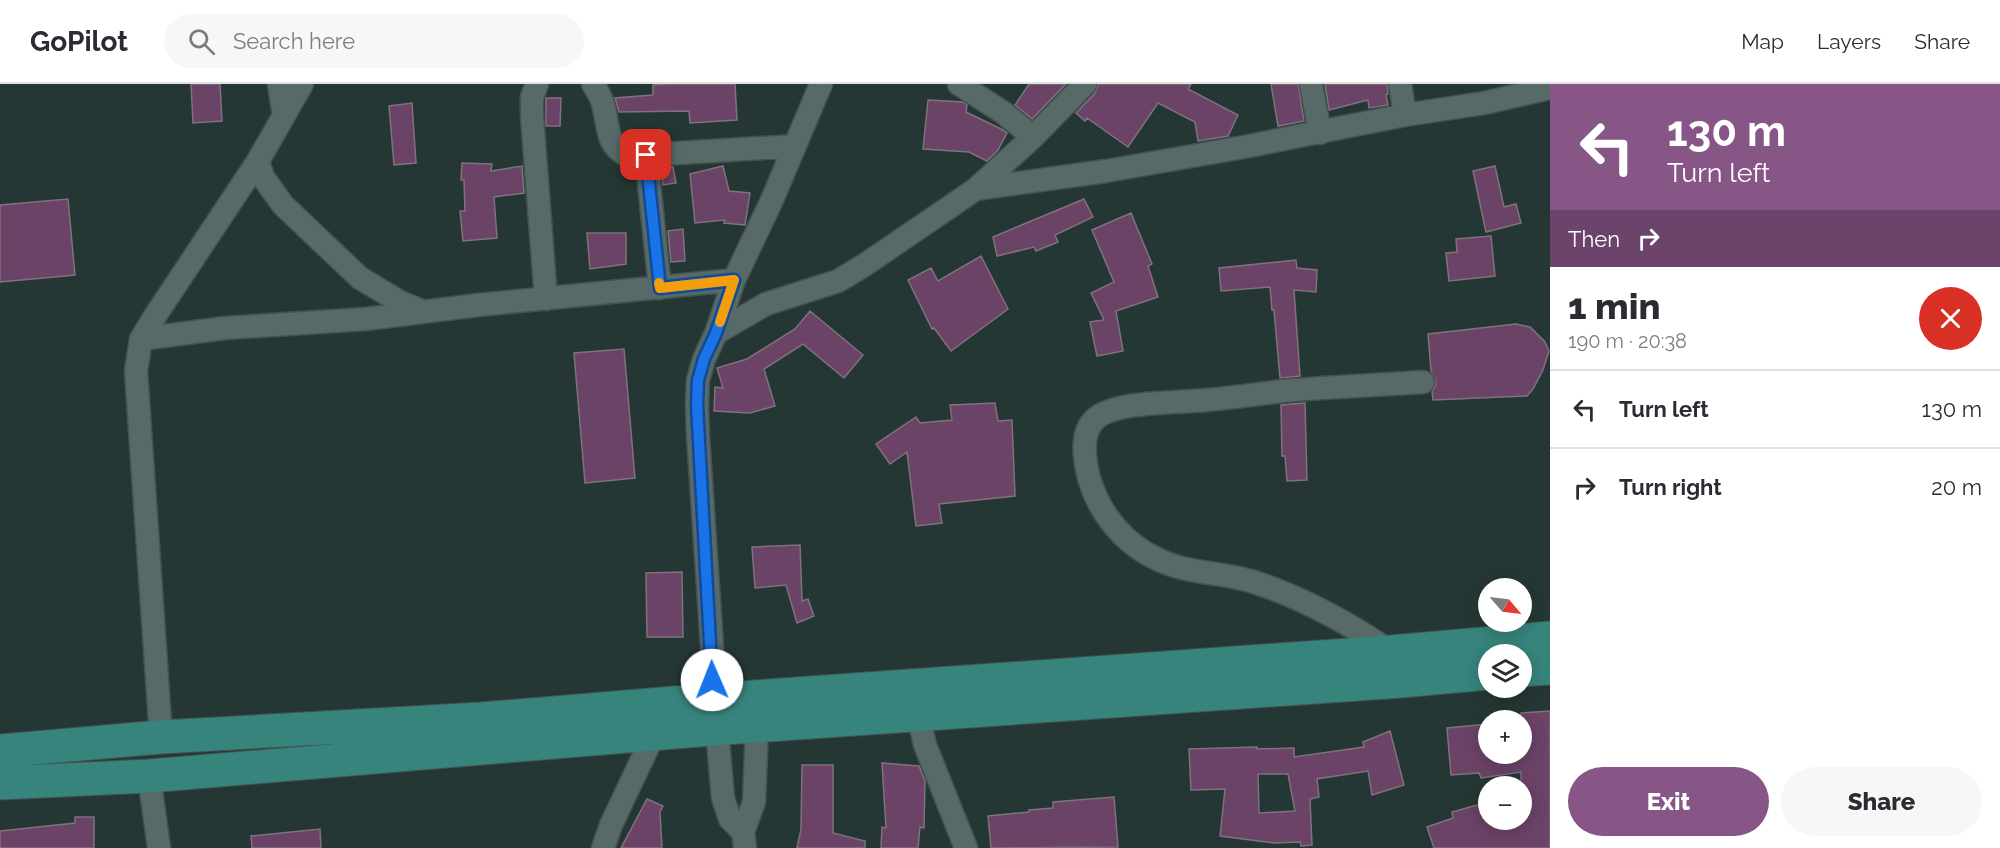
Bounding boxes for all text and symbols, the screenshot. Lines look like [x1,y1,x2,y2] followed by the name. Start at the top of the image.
[164,14,584,68] search box
[30,25,128,58] text: GoPilot
[185,25,218,58] icon: search
[233,28,355,54] text: Search here
[1741,29,1784,54] text: Map
[1817,29,1881,54] text: Layers
[1914,29,1970,54] text: Share
[1667,107,1786,156] text: 130 m
[1568,108,1646,186] icon: left
[620,129,671,180] pin
[629,138,662,171] icon: arrive
[1667,157,1770,188] text: Turn left
[1632,222,1665,255] icon: right
[1568,226,1620,252] text: Then
[1568,285,1660,327] text: 1 min
[1919,287,1982,350] button: close
[1568,329,1687,353] text: 190 m · 20:38
[1568,393,1601,426] icon: left
[1619,396,1709,422] text: Turn left
[1922,396,1982,422] text: 130 m
[1568,471,1601,504] icon: right
[1619,474,1722,500] text: Turn right
[1931,474,1982,500] text: 20 m
[1478,578,1532,632] north arrow
[1478,578,1532,830] map controls
[1478,644,1532,698] button: layers
[680,648,744,712] position arrow
[1478,710,1532,764] button: +
[1568,767,1769,836] button: Exit
[1781,767,1982,836] button: Share
[1478,776,1532,830] button: −

